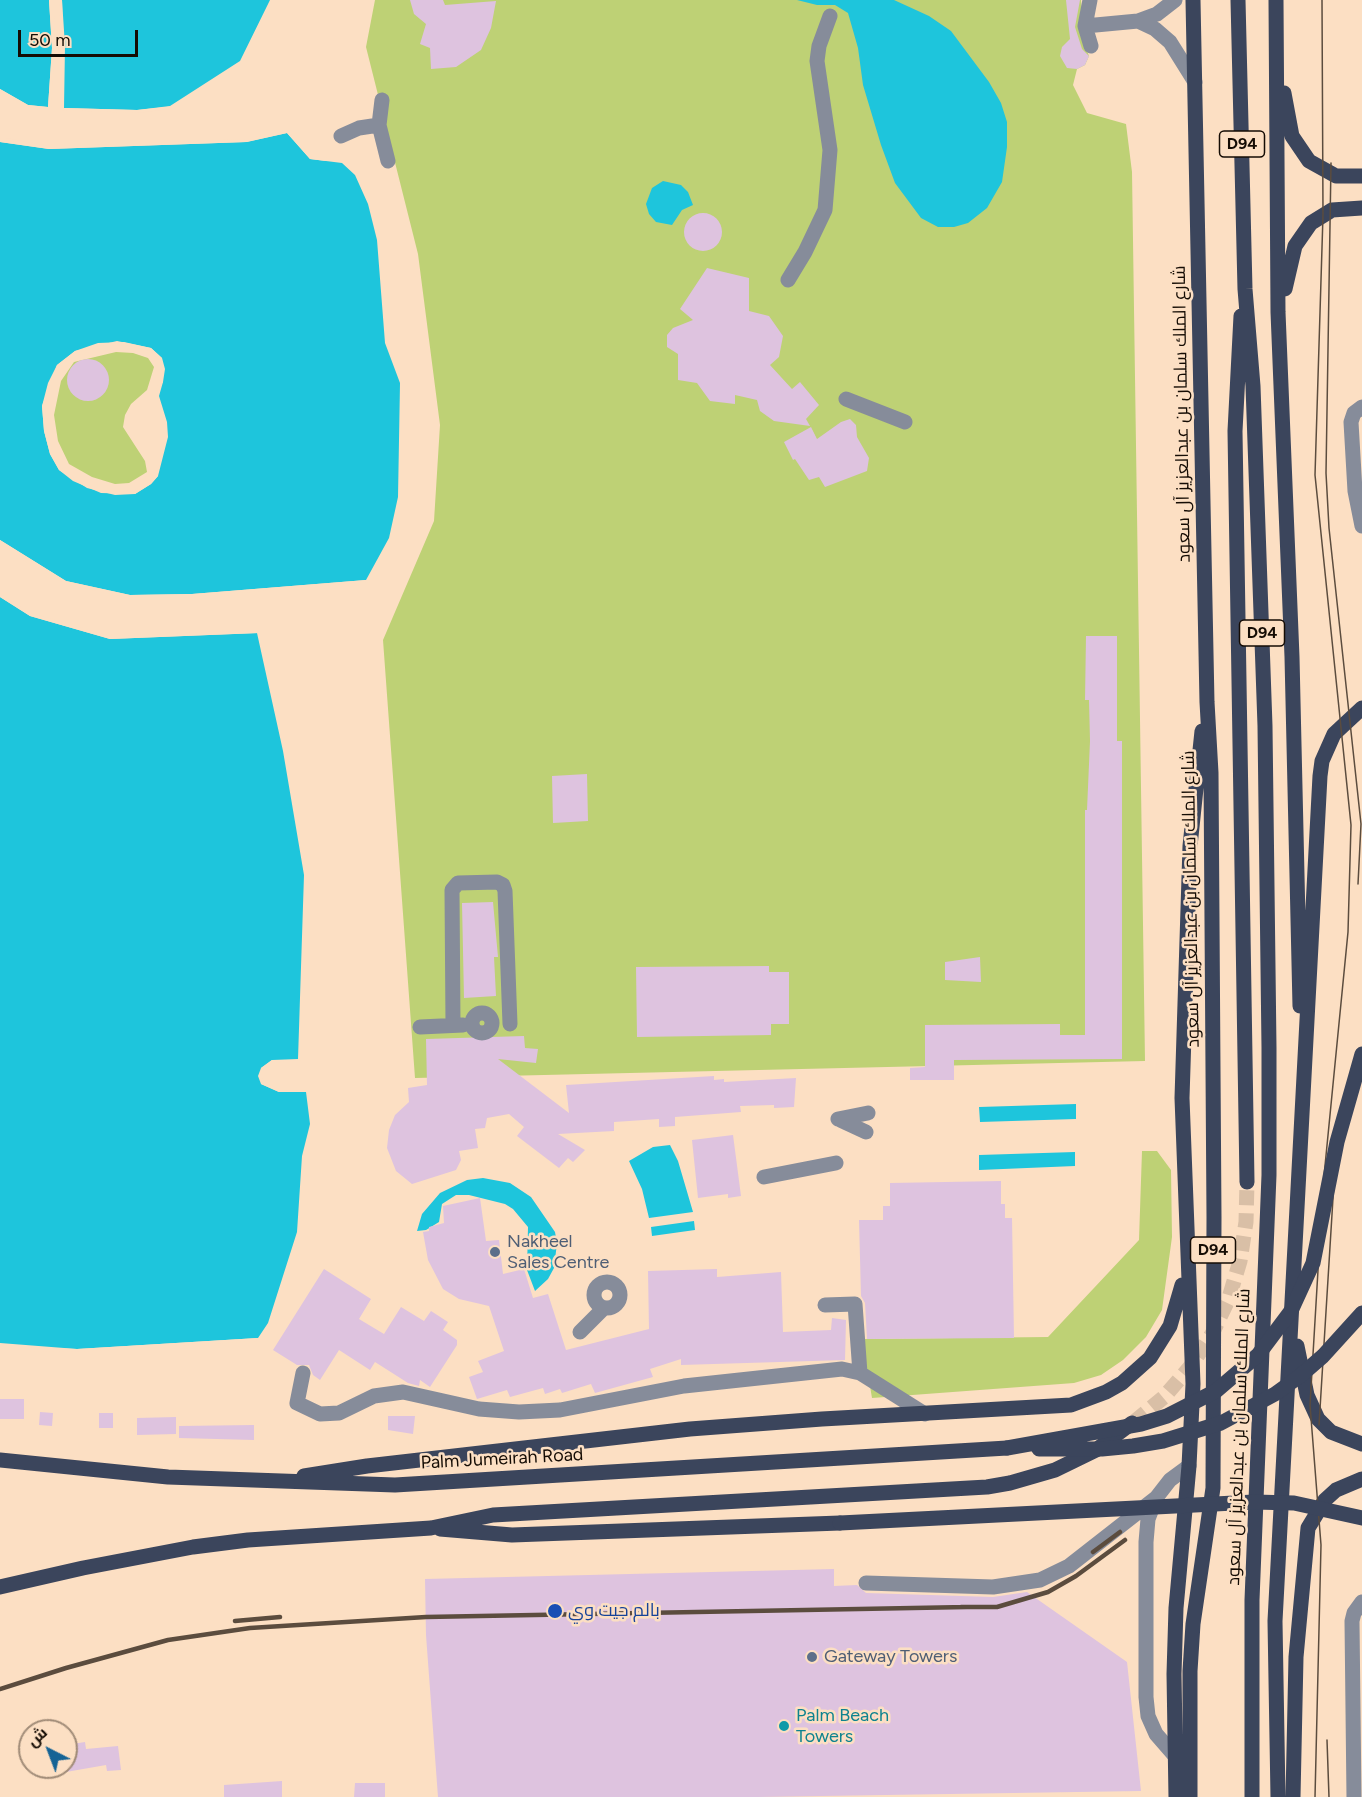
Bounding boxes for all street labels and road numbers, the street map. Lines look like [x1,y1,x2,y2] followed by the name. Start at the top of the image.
[1220,131,1264,157] road number: D94
[1169,265,1195,563] street label: شارع الملك سلمان بن عبدالعزيز آل سعود
[1240,620,1284,646] road number: D94
[1178,750,1204,1048] street label: شارع الملك سلمان بن عبدالعزيز آل سعود
[1190,1237,1236,1263] road number: D94
[1223,1288,1255,1586] street label: شارع الملك سلمان بن عبدالعزيز آل سعود
[420,1444,584,1474] street label: Palm Jumeirah Road

